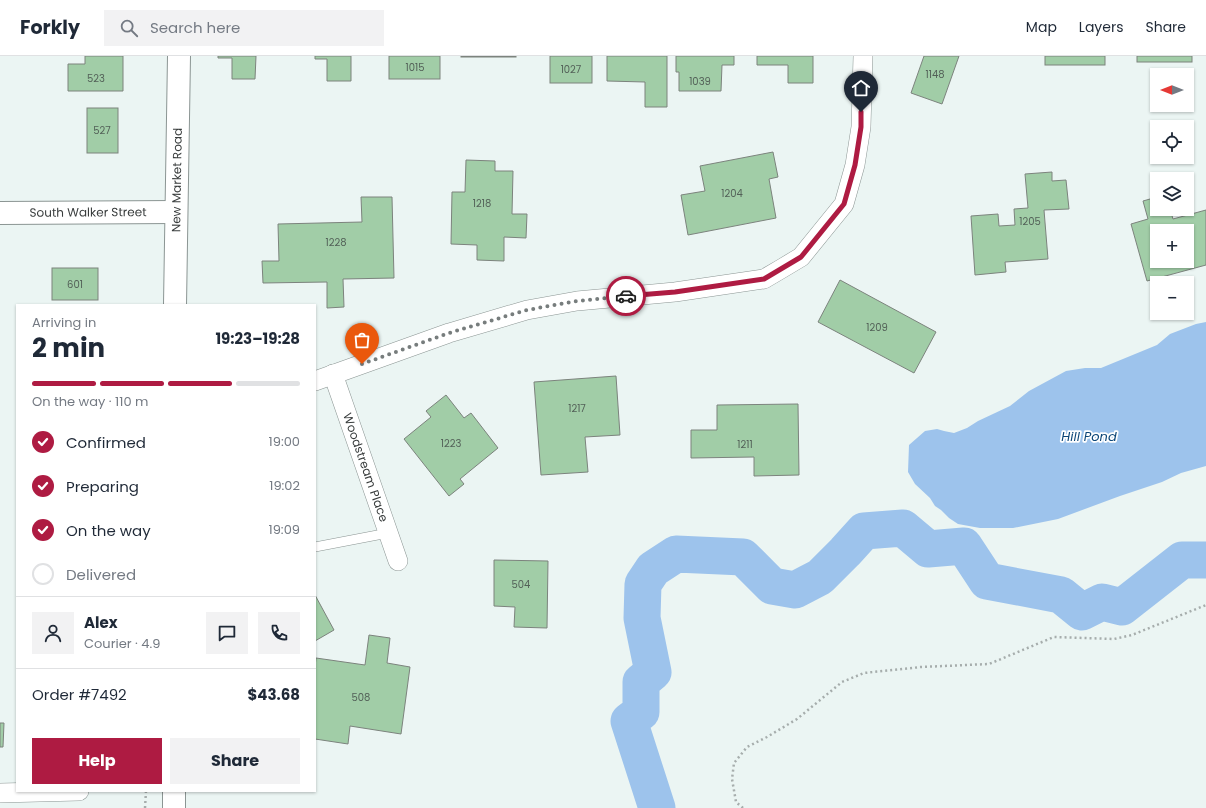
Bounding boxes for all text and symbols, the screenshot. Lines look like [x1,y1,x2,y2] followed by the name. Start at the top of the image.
[104,10,384,46] search box
[20,14,80,41] text: Forkly
[118,17,140,39] icon: search
[150,17,240,38] text: Search here
[1026,17,1057,37] text: Map
[1079,17,1123,37] text: Layers
[1145,17,1186,37] text: Share
[406,60,424,75] house number: 1015
[561,62,582,77] house number: 1027
[926,67,945,82] house number: 1148
[1150,68,1194,112] north arrow
[1150,68,1194,320] map controls
[87,71,105,86] house number: 523
[844,71,878,112] pin
[689,74,711,89] house number: 1039
[850,77,872,99] icon: home
[1150,120,1194,164] button: locate
[93,123,111,138] house number: 527
[167,128,186,232] street label: New Market Road
[1150,172,1194,216] button: layers
[721,186,743,201] house number: 1204
[473,196,491,211] house number: 1218
[29,203,147,221] street label: South Walker Street
[1019,214,1041,229] house number: 1205
[1150,224,1194,268] button: +
[325,235,347,250] house number: 1228
[606,276,646,316] courier
[1150,276,1194,320] button: −
[67,277,83,292] house number: 601
[615,285,637,307] icon: car
[32,313,96,332] text: Arriving in
[866,320,888,335] house number: 1209
[345,323,379,364] pin
[215,328,300,349] text: 19:23–19:28
[351,329,373,351] icon: bag
[32,330,105,366] text: 2 min
[32,392,148,411] text: On the way · 110 m
[568,401,586,416] house number: 1217
[339,411,393,524] street label: Woodstream Place
[1061,427,1117,446] water label: Hill Pond
[32,431,54,453] icon: check
[66,432,146,453] text: Confirmed
[269,432,300,451] text: 19:00
[441,436,461,451] house number: 1223
[737,437,753,452] house number: 1211
[32,475,54,497] icon: check
[66,476,139,497] text: Preparing
[269,476,300,495] text: 19:02
[32,519,54,541] icon: check
[66,520,151,541] text: On the way
[269,520,300,539] text: 19:09
[66,564,136,585] text: Delivered
[512,577,530,592] house number: 504
[32,612,74,654] button: person
[84,612,118,633] text: Alex
[206,612,248,654] button: chat
[258,612,300,654] button: phone
[84,634,160,653] text: Courier · 4.9
[32,684,127,705] text: Order #7492
[247,684,300,705] text: $43.68
[352,690,370,705] house number: 508
[32,738,162,784] button: Help
[170,738,300,784] button: Share

